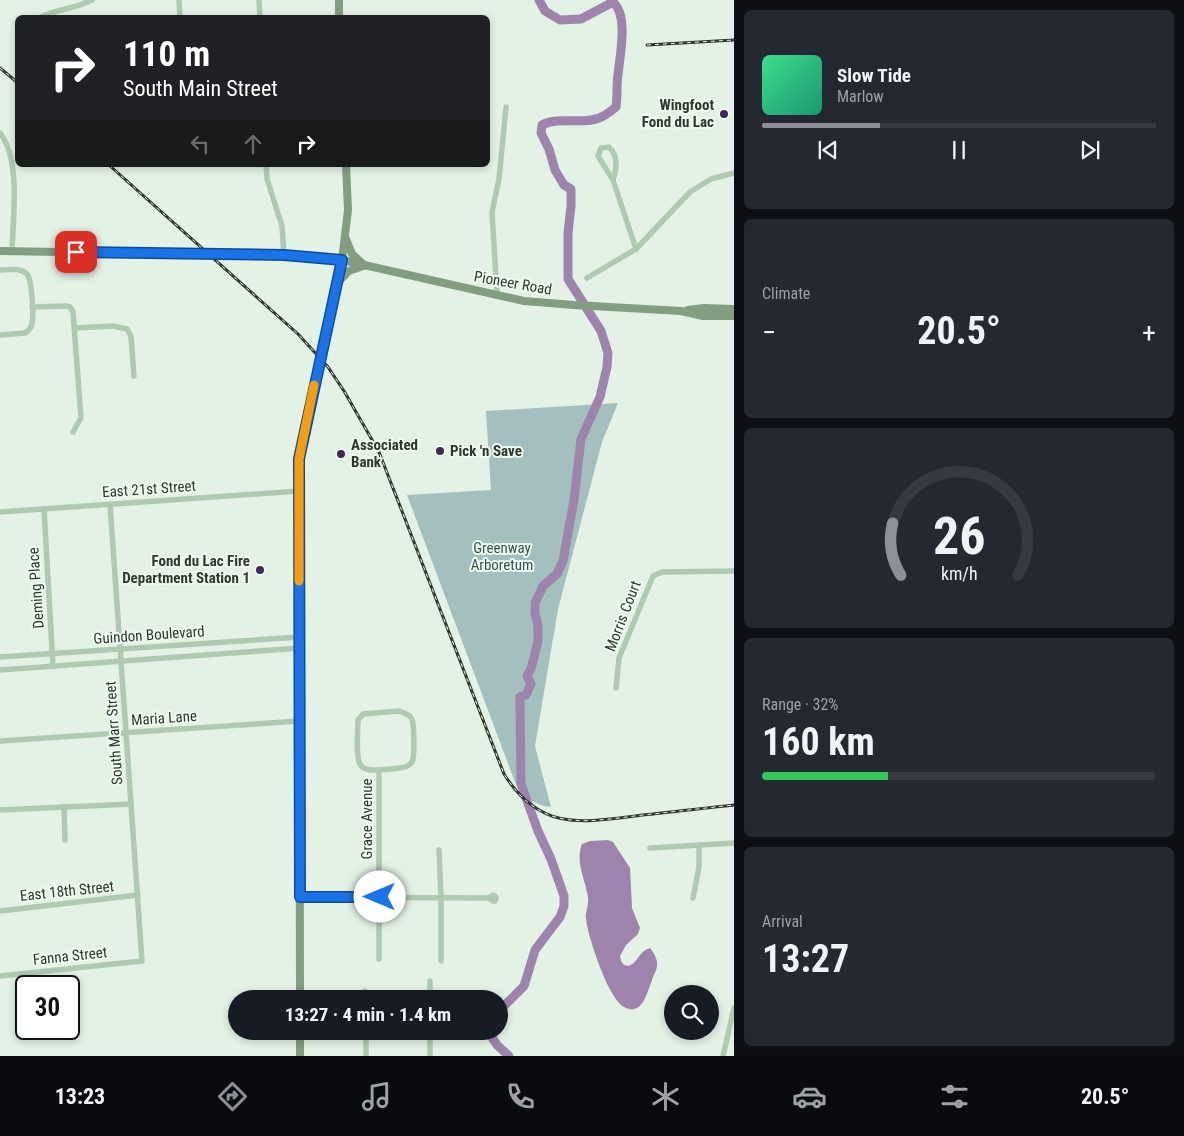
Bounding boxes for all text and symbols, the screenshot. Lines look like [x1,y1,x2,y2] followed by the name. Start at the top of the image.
[123,34,210,75] text: 110 m
[40,35,105,100] icon: right
[837,64,911,87] text: Slow Tide
[123,76,278,101] text: South Main Street
[837,87,884,106] text: Marlow
[642,96,714,131] place label: Wingfoot Fond du Lac
[718,108,730,120] marker: Wingfoot Fond du Lac
[186,130,214,158] icon: left
[239,130,267,158] icon: ahead
[292,130,320,158] icon: right
[814,136,842,164] icon: previous
[945,136,973,164] icon: pause
[1076,136,1104,164] icon: next
[55,231,97,273] pin
[62,238,90,266] icon: arrive
[473,267,553,299] street label: Pioneer Road
[762,284,810,303] text: Climate
[917,309,1001,353] text: 20.5°
[762,316,776,349] text: −
[1142,316,1156,349] text: +
[351,436,418,471] place label: Associated Bank
[450,442,522,460] place label: Pick 'n Save
[434,445,446,457] marker: Pick 'n Save
[335,448,347,460] marker: Associated Bank
[101,477,197,501] street label: East 21st Street
[933,506,985,567] text: 26
[471,539,533,574] park label: Greenway Arboretum
[24,547,48,629] street label: Deming Place
[122,552,250,587] place label: Fond du Lac Fire Department Station 1
[941,563,977,584] text: km/h
[254,564,266,576] marker: Fond du Lac Fire Department Station 1
[601,578,645,654] street label: Morris Court
[93,622,205,648] street label: Guindon Boulevard
[101,681,127,785] street label: South Marr Street
[762,695,838,714] text: Range · 32%
[131,707,197,729] street label: Maria Lane
[762,720,875,764] text: 160 km
[358,779,376,859] street label: Grace Avenue
[353,870,405,922] position arrow
[19,877,115,905] street label: East 18th Street
[762,912,803,931] text: Arrival
[762,937,849,981] text: 13:27
[32,943,108,969] street label: Fanna Street
[15,975,80,1040] speed limit sign: 30
[664,985,719,1040] map controls
[664,985,719,1040] button: search
[285,1003,451,1026] text: 13:27 · 4 min · 1.4 km
[215,1079,250,1114] icon: directions
[359,1079,394,1114] icon: music
[503,1079,538,1114] icon: phone
[648,1079,683,1114] icon: climate
[792,1079,827,1114] icon: car
[937,1079,972,1114] icon: filters
[55,1084,105,1109] text: 13:23
[1081,1084,1129,1109] text: 20.5°

